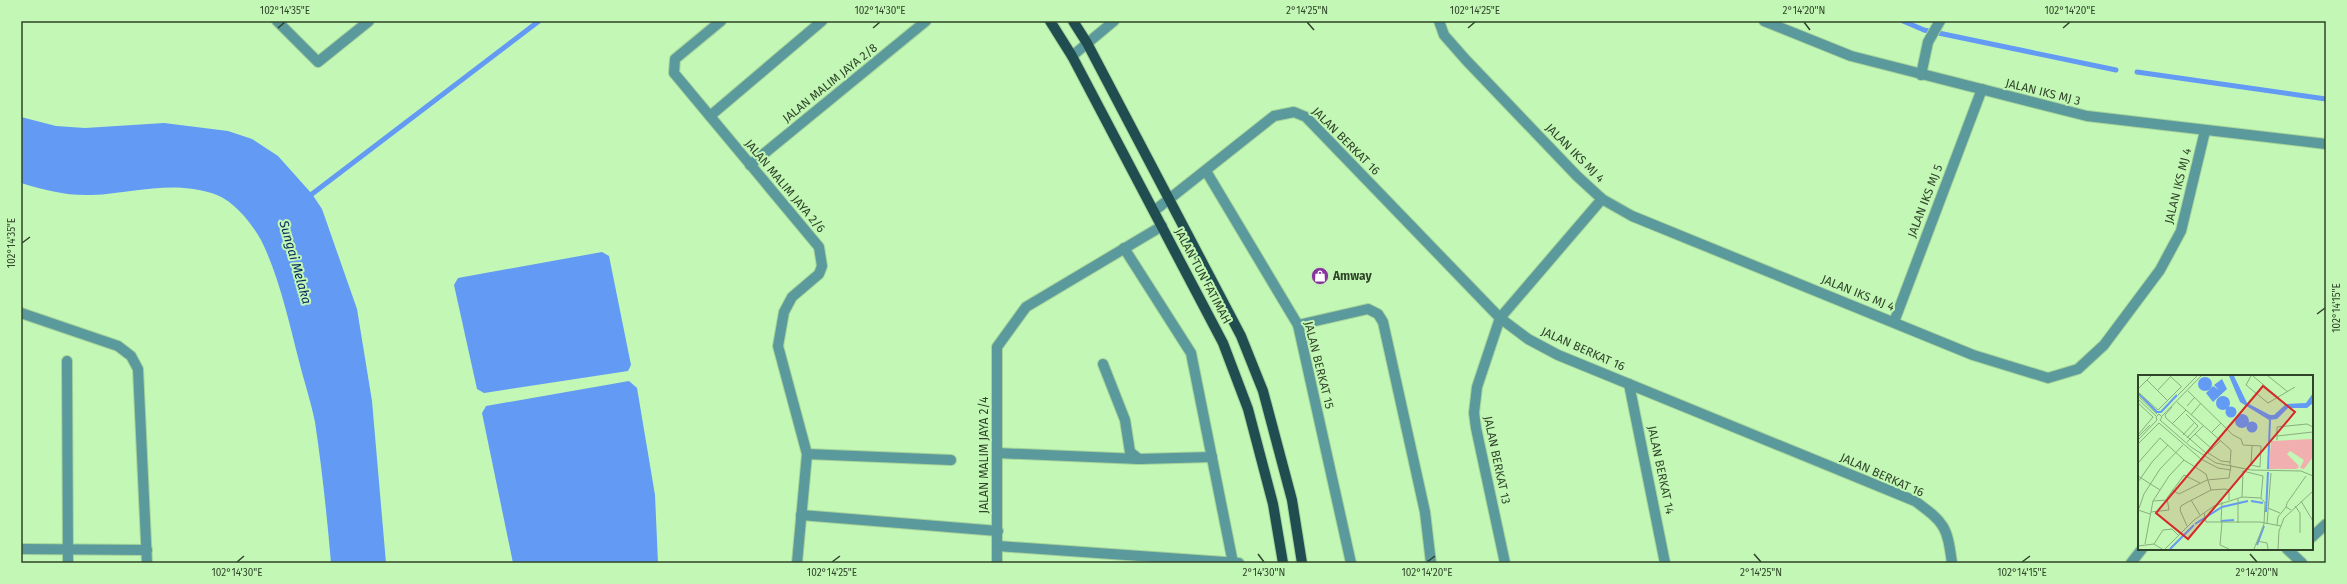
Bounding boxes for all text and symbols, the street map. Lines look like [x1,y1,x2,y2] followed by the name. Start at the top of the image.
[260,5,310,17] text: 102°14'35"E
[854,5,906,17] text: 102°14'30"E
[1286,5,1328,17] text: 2°14'25"N
[1450,5,1500,17] text: 102°14'25"E
[1783,5,1825,17] text: 2°14'20"N
[2044,5,2096,17] text: 102°14'20"E
[780,40,880,125] street label: JALAN MALIM JAYA 2/8
[2004,76,2082,108] street label: JALAN IKS MJ 3
[1309,104,1383,178] street label: JALAN BERKAT 16
[1543,121,1608,186] street label: JALAN IKS MJ 4
[742,137,828,235] street label: JALAN MALIM JAYA 2/6
[2162,146,2194,225] street label: JALAN IKS MJ 4
[1905,162,1945,240] street label: JALAN IKS MJ 5
[6,218,18,268] text: 102°14'35"E
[276,218,315,306] water label: Sungai Melaka
[1172,226,1234,326] street label: JALAN TUN FATIMAH
[1310,266,1330,286] shop icon: Amway
[1332,269,1372,283] place label: Amway
[1819,272,1897,314] street label: JALAN IKS MJ 4
[2331,283,2343,333] text: 102°14'15"E
[1301,320,1337,410] street label: JALAN BERKAT 15
[1539,324,1627,374] street label: JALAN BERKAT 16
[2138,375,2313,550] inset map
[977,396,991,514] street label: JALAN MALIM JAYA 2/4
[1481,415,1513,505] street label: JALAN BERKAT 13
[1645,424,1677,516] street label: JALAN BERKAT 14
[1838,450,1926,500] street label: JALAN BERKAT 16
[211,567,263,579] text: 102°14'30"E
[807,567,857,579] text: 102°14'25"E
[1243,567,1285,579] text: 2°14'30"N
[1401,567,1453,579] text: 102°14'20"E
[1740,567,1782,579] text: 2°14'25"N
[1997,567,2047,579] text: 102°14'15"E
[2236,567,2278,579] text: 2°14'20"N

